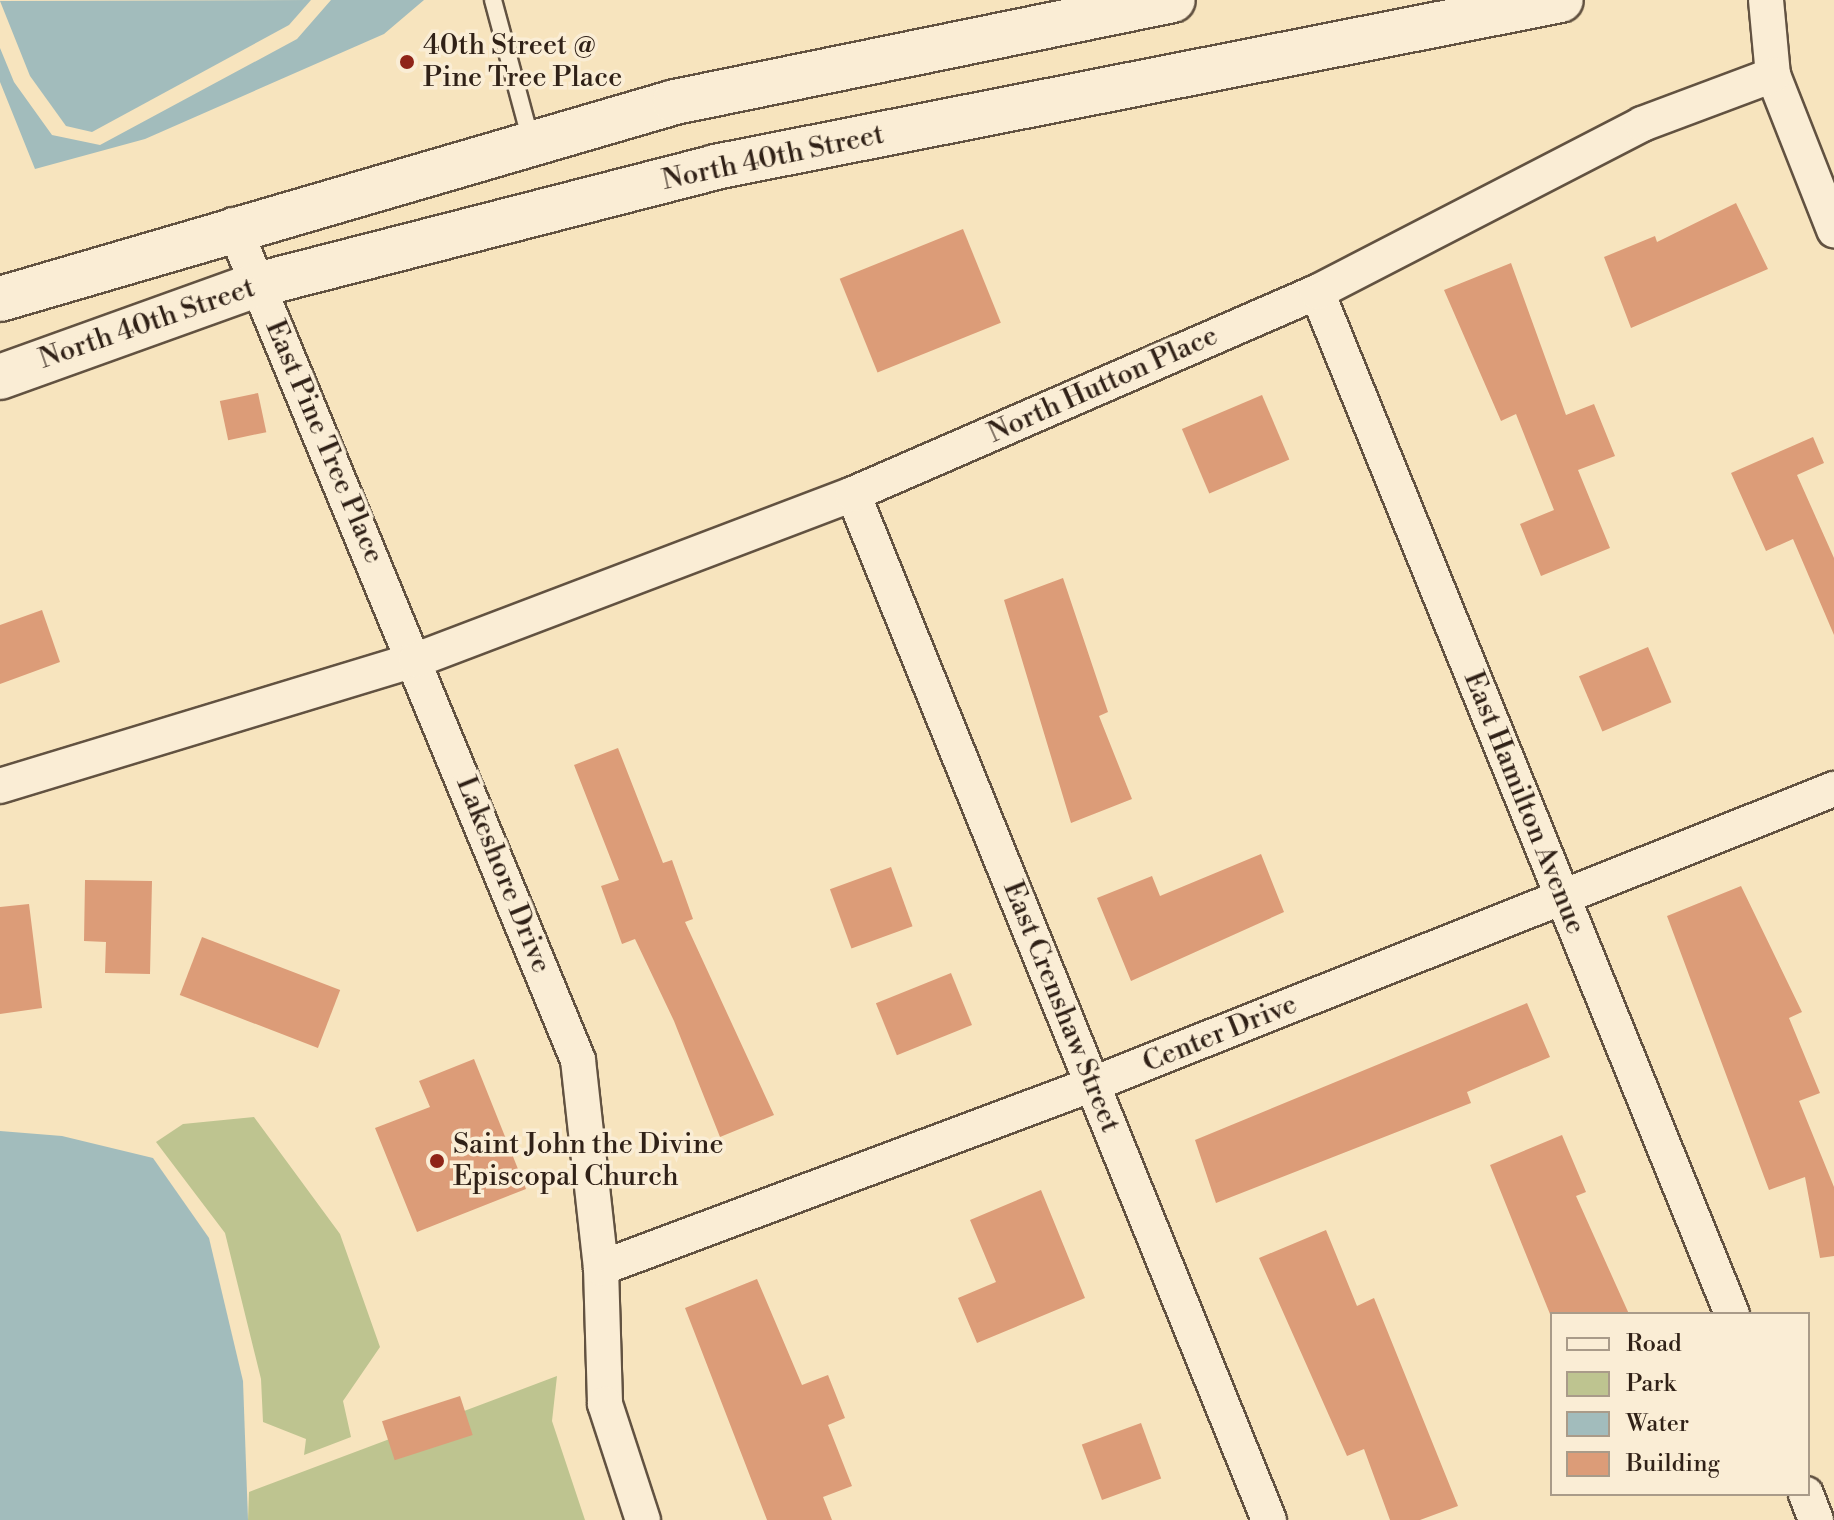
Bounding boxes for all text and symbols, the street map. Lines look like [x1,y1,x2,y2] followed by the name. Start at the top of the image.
[423,29,622,95] place label: 40th Street @ Pine Tree Place
[398,53,416,71] marker: 40th Street @ Pine Tree Place
[659,118,887,198] street label: North 40th Street
[35,271,259,377] street label: North 40th Street
[258,315,390,569] street label: East Pine Tree Place
[983,319,1223,451] street label: North Hutton Place
[1456,667,1592,939] street label: East Hamilton Avenue
[448,772,558,978] street label: Lakeshore Drive
[995,877,1127,1137] street label: East Crenshaw Street
[1138,988,1302,1080] street label: Center Drive
[453,1128,724,1194] place label: Saint John the Divine Episcopal Church
[428,1152,446,1170] marker: Saint John the Divine Episcopal Church
[1550,1312,1810,1496] legend
[1626,1329,1682,1359] text: Road
[1626,1369,1676,1399] text: Park
[1626,1409,1689,1439] text: Water
[1626,1449,1720,1479] text: Building

